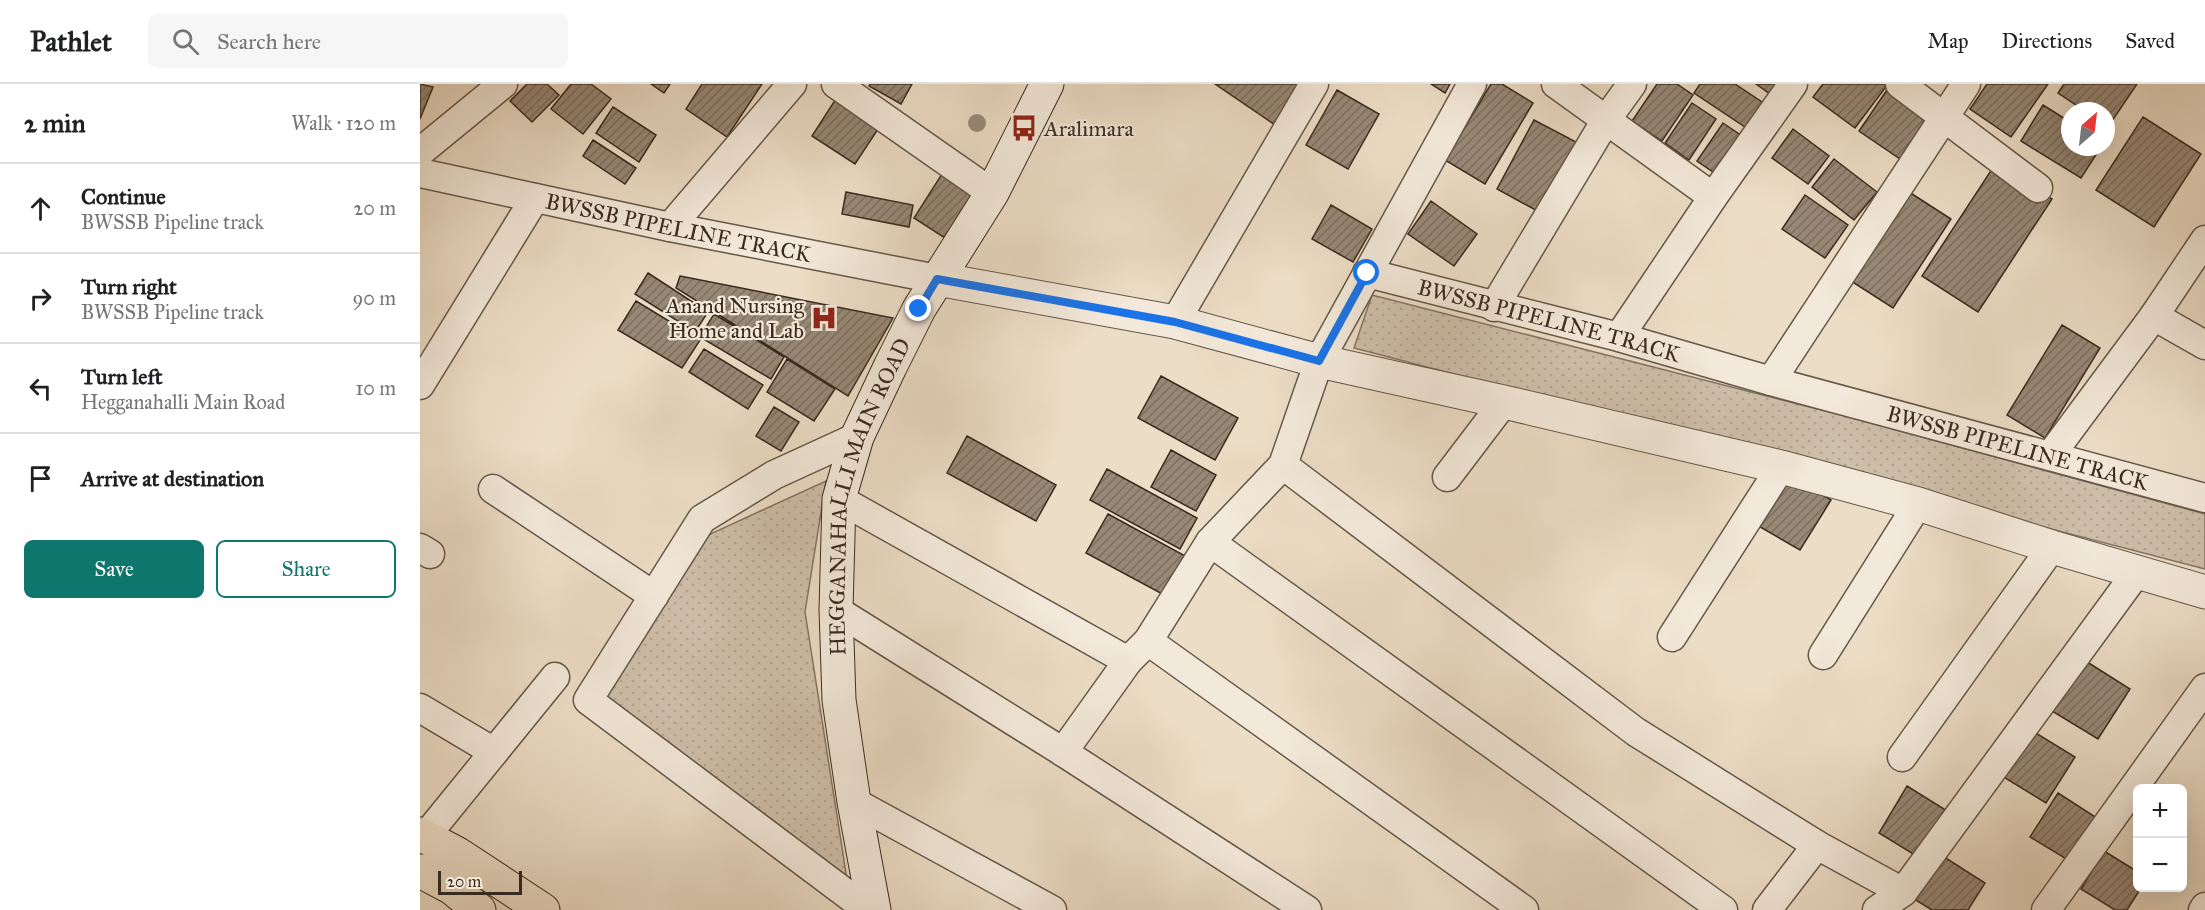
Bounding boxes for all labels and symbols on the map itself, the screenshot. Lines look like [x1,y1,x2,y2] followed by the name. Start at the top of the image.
[2061,102,2115,156] north arrow
[1009,113,1039,143] bus stop icon: Aralimara
[1043,115,1134,142] place label: Aralimara
[543,187,815,268] street label: BWSSB PIPELINE TRACK
[1353,259,1379,285] route start
[1415,273,1685,368] street label: BWSSB PIPELINE TRACK
[665,292,805,344] place label: Anand Nursing Home and Lab
[905,295,931,321] route end
[809,303,839,333] hospital icon: Anand Nursing Home and Lab
[823,334,916,656] street label: HEGGANAHALLI MAIN ROAD
[1884,400,2153,497] street label: BWSSB PIPELINE TRACK
[438,868,522,896] scale bar

